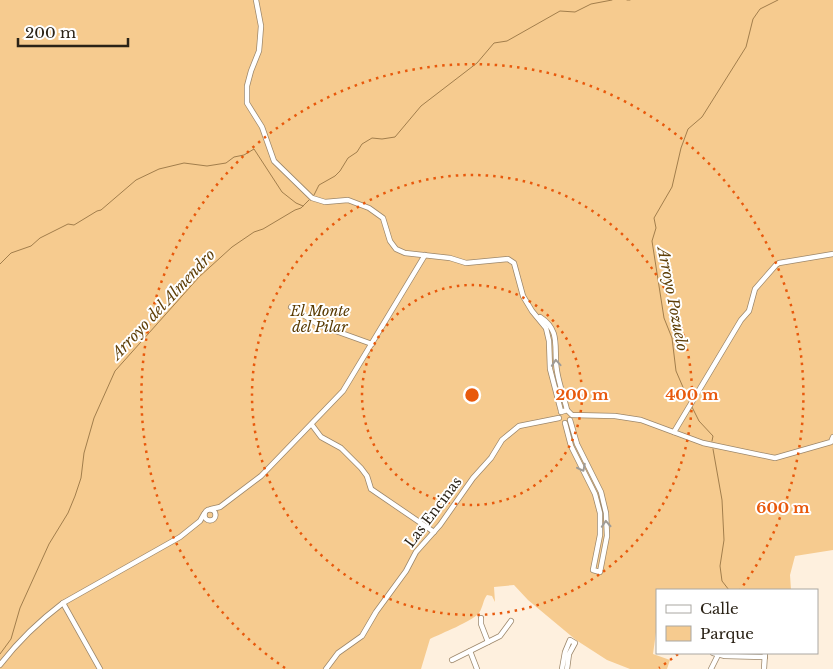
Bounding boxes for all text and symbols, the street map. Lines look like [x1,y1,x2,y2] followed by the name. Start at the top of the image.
[18,15,128,47] scale bar
[25,23,76,42] text: 200 m
[653,243,692,353] water label: Arroyo Pozuelo
[106,245,219,365] water label: Arroyo del Almendro
[289,302,350,336] park label: El Monte del Pilar
[551,358,562,366] one-way arrow
[556,385,609,404] text: 200 m
[665,385,719,404] text: 400 m
[463,386,481,404] centre of rings
[576,463,586,472] one-way arrow
[400,473,466,551] street label: Las Encinas
[756,498,810,517] text: 600 m
[601,520,612,528] one-way arrow
[656,589,818,654] legend
[700,599,739,618] text: Calle
[700,624,754,643] text: Parque

